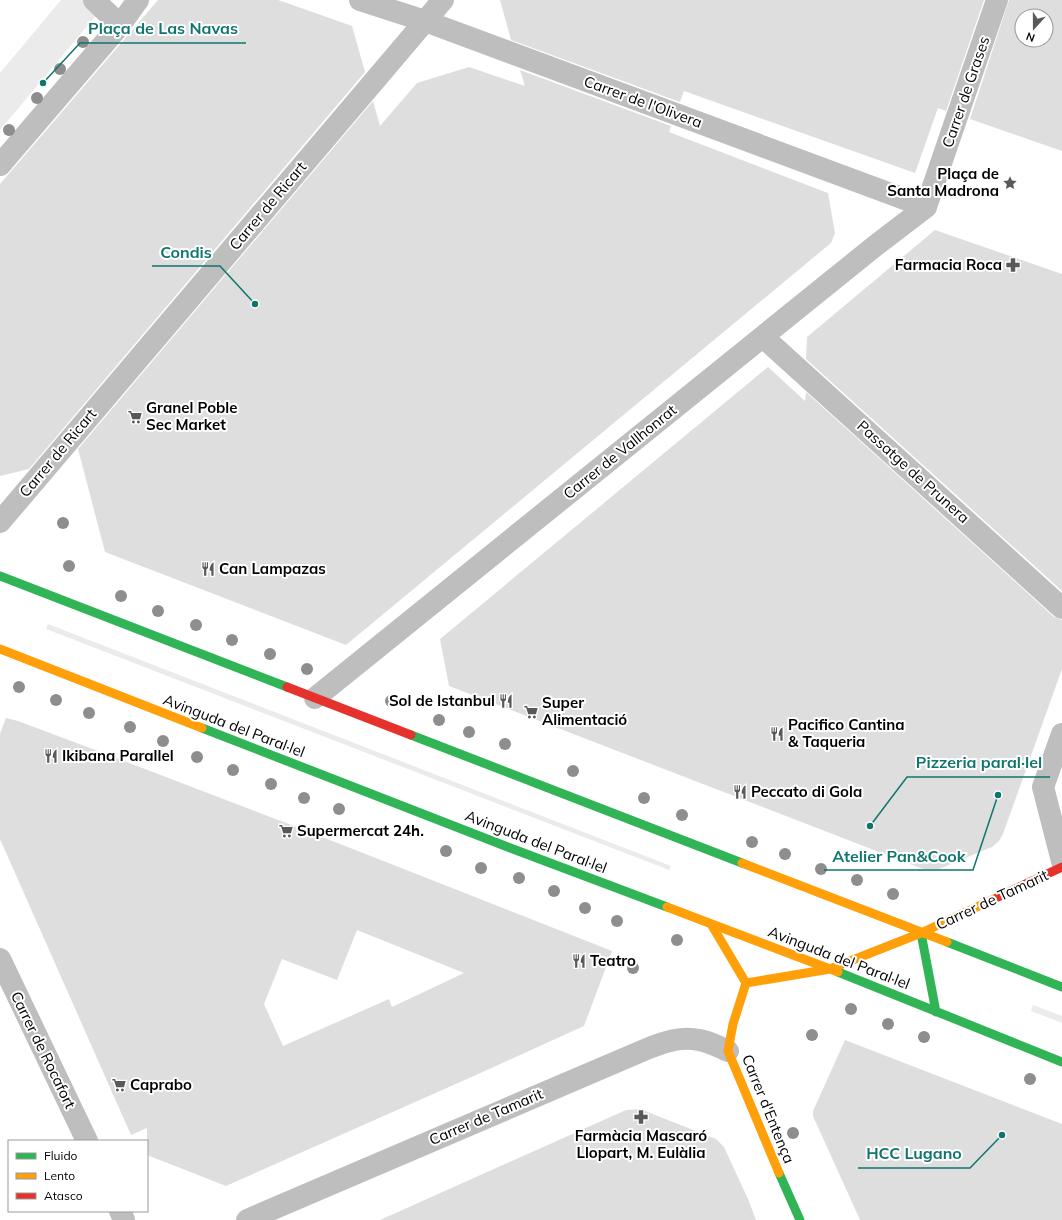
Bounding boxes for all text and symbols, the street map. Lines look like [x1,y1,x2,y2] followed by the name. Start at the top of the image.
[1014,8,1054,48] north arrow
[80,15,246,43] callout: Plaça de Las Navas
[88,18,238,38] text: Plaça de Las Navas
[1024,29,1037,45] text: N
[938,34,994,150] street label: Carrer de Grases
[581,71,705,132] street label: Carrer de l'Olivera
[225,158,310,254] street label: Carrer de Ricart
[887,164,999,200] place label: Plaça de Santa Madrona
[1002,175,1018,191] place icon: Plaça de Santa Madrona
[152,238,220,266] callout: Condis
[160,242,212,262] text: Condis
[895,255,1002,274] place label: Farmacia Roca
[1005,257,1021,273] pharmacy icon: Farmacia Roca
[146,398,237,434] place label: Granel Poble Sec Market
[559,400,680,503] street label: Carrer de Vallhonrat
[15,405,100,501] street label: Carrer de Ricart
[127,409,143,425] supermarket icon: Granel Poble Sec Market
[853,416,973,527] street label: Passatge de Prunera
[219,559,326,578] place label: Can Lampazas
[200,561,216,577] restaurant icon: Can Lampazas
[161,690,308,761] street label: Avinguda del Paral·lel
[389,691,495,710] place label: Sol de Istanbul
[498,693,514,709] restaurant icon: Sol de Istanbul
[542,693,627,729] place label: Super Alimentació
[523,704,539,720] supermarket icon: Super Alimentació
[788,715,905,751] place label: Pacifico Cantina & Taqueria
[769,726,785,742] restaurant icon: Pacifico Cantina & Taqueria
[62,746,174,765] place label: Ikibana Parallel
[43,748,59,764] restaurant icon: Ikibana Parallel
[907,749,1050,777] callout: Pizzeria paral·lel
[916,752,1042,772] text: Pizzeria paral·lel
[751,782,862,801] place label: Peccato di Gola
[732,784,748,800] restaurant icon: Peccato di Gola
[463,806,610,877] street label: Avinguda del Paral·lel
[297,821,424,840] place label: Supermercat 24h.
[278,823,294,839] supermarket icon: Supermercat 24h.
[824,842,973,870] callout: Atelier Pan&Cook
[832,846,967,866] text: Atelier Pan&Cook
[933,865,1051,934] street label: Carrer de Tamarit
[766,922,913,993] street label: Avinguda del Paral·lel
[590,951,636,970] place label: Teatro
[571,953,587,969] restaurant icon: Teatro
[7,988,80,1111] street label: Carrer de Rocafort
[738,1052,799,1166] street label: Carrer d'Entença
[130,1075,192,1094] place label: Caprabo
[111,1077,127,1093] supermarket icon: Caprabo
[426,1084,546,1149] street label: Carrer de Tamarit
[633,1109,649,1125] pharmacy icon: Farmàcia Mascaró Llopart, M. Eulàlia
[575,1126,707,1162] place label: Farmàcia Mascaró Llopart, M. Eulàlia
[8,1140,148,1212] legend
[858,1140,970,1168] callout: HCC Lugano
[866,1143,962,1163] text: HCC Lugano
[44,1148,78,1163] text: Fluido
[44,1168,75,1183] text: Lento
[44,1188,83,1203] text: Atasco

